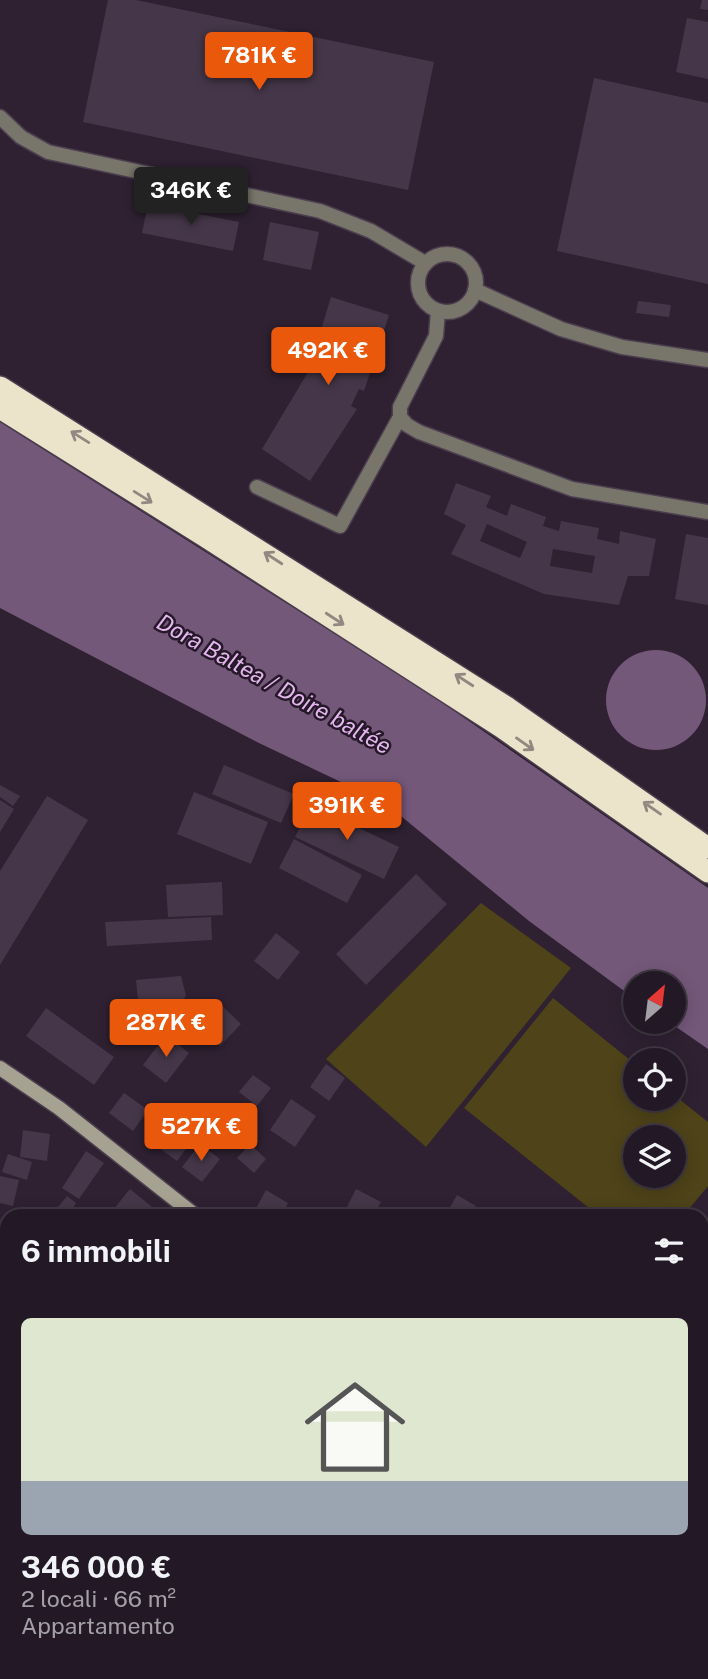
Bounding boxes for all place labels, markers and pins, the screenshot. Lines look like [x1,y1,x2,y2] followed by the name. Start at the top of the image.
[202,32,316,92] pin: 781K €
[134,168,248,227] pin: 346K €
[271,328,385,387] pin: 492K €
[290,782,404,842] pin: 391K €
[109,1000,223,1059] pin: 287K €
[144,1104,258,1163] pin: 527K €

